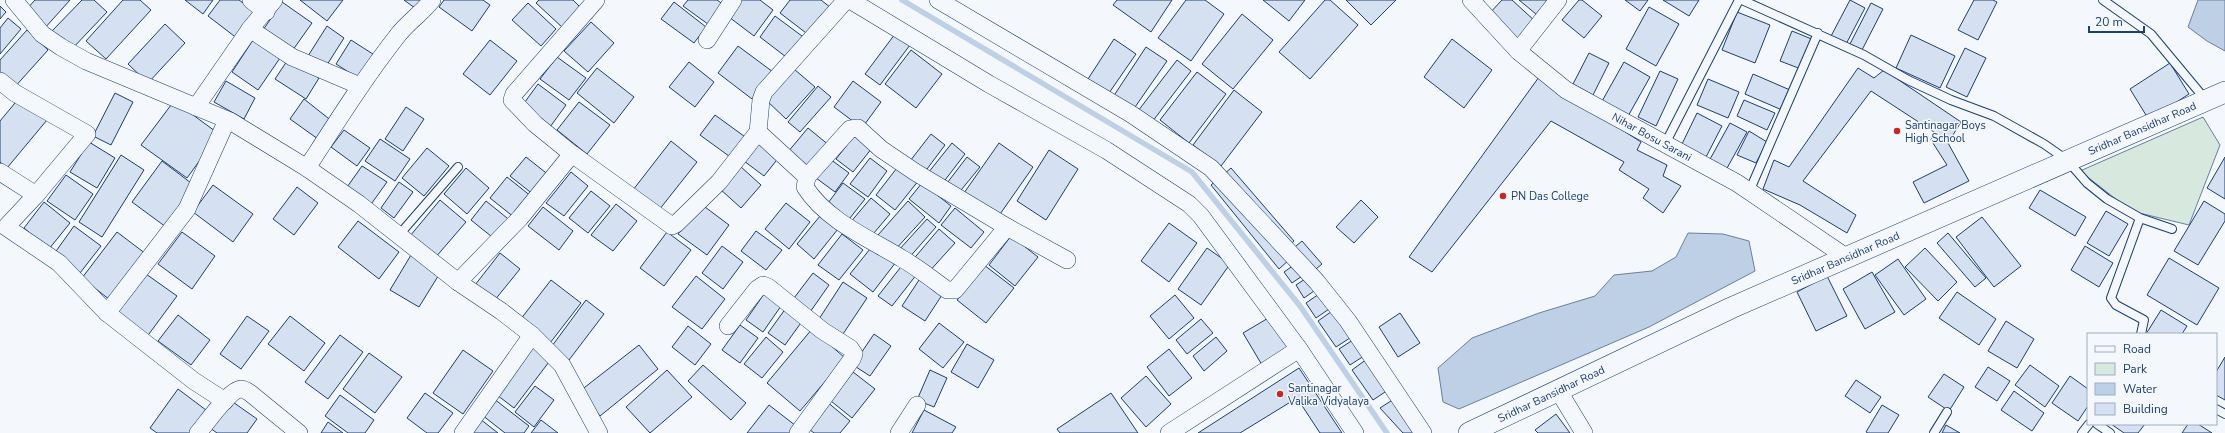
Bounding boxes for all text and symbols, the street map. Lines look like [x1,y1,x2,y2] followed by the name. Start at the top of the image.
[2089,8,2144,34] scale bar
[2095,14,2123,30] text: 20 m
[2086,98,2199,159] street label: Sridhar Bansidhar Road
[1609,109,1694,165] street label: Nihar Bosu Sarani
[1905,118,1986,146] place label: Santinagar Boys High School
[1892,126,1902,136] marker: Santinagar Boys High School
[1511,189,1589,204] place label: PN Das College
[1498,191,1508,201] marker: PN Das College
[1789,228,1902,289] street label: Sridhar Bansidhar Road
[2087,333,2217,425] legend
[2123,341,2151,357] text: Road
[2123,361,2148,377] text: Park
[1495,362,1607,426] street label: Sridhar Bansidhar Road
[1287,381,1369,409] place label: Santinagar Valika Vidyalaya
[2123,381,2157,397] text: Water
[1275,389,1285,399] marker: Santinagar Valika Vidyalaya
[2123,401,2168,417] text: Building

